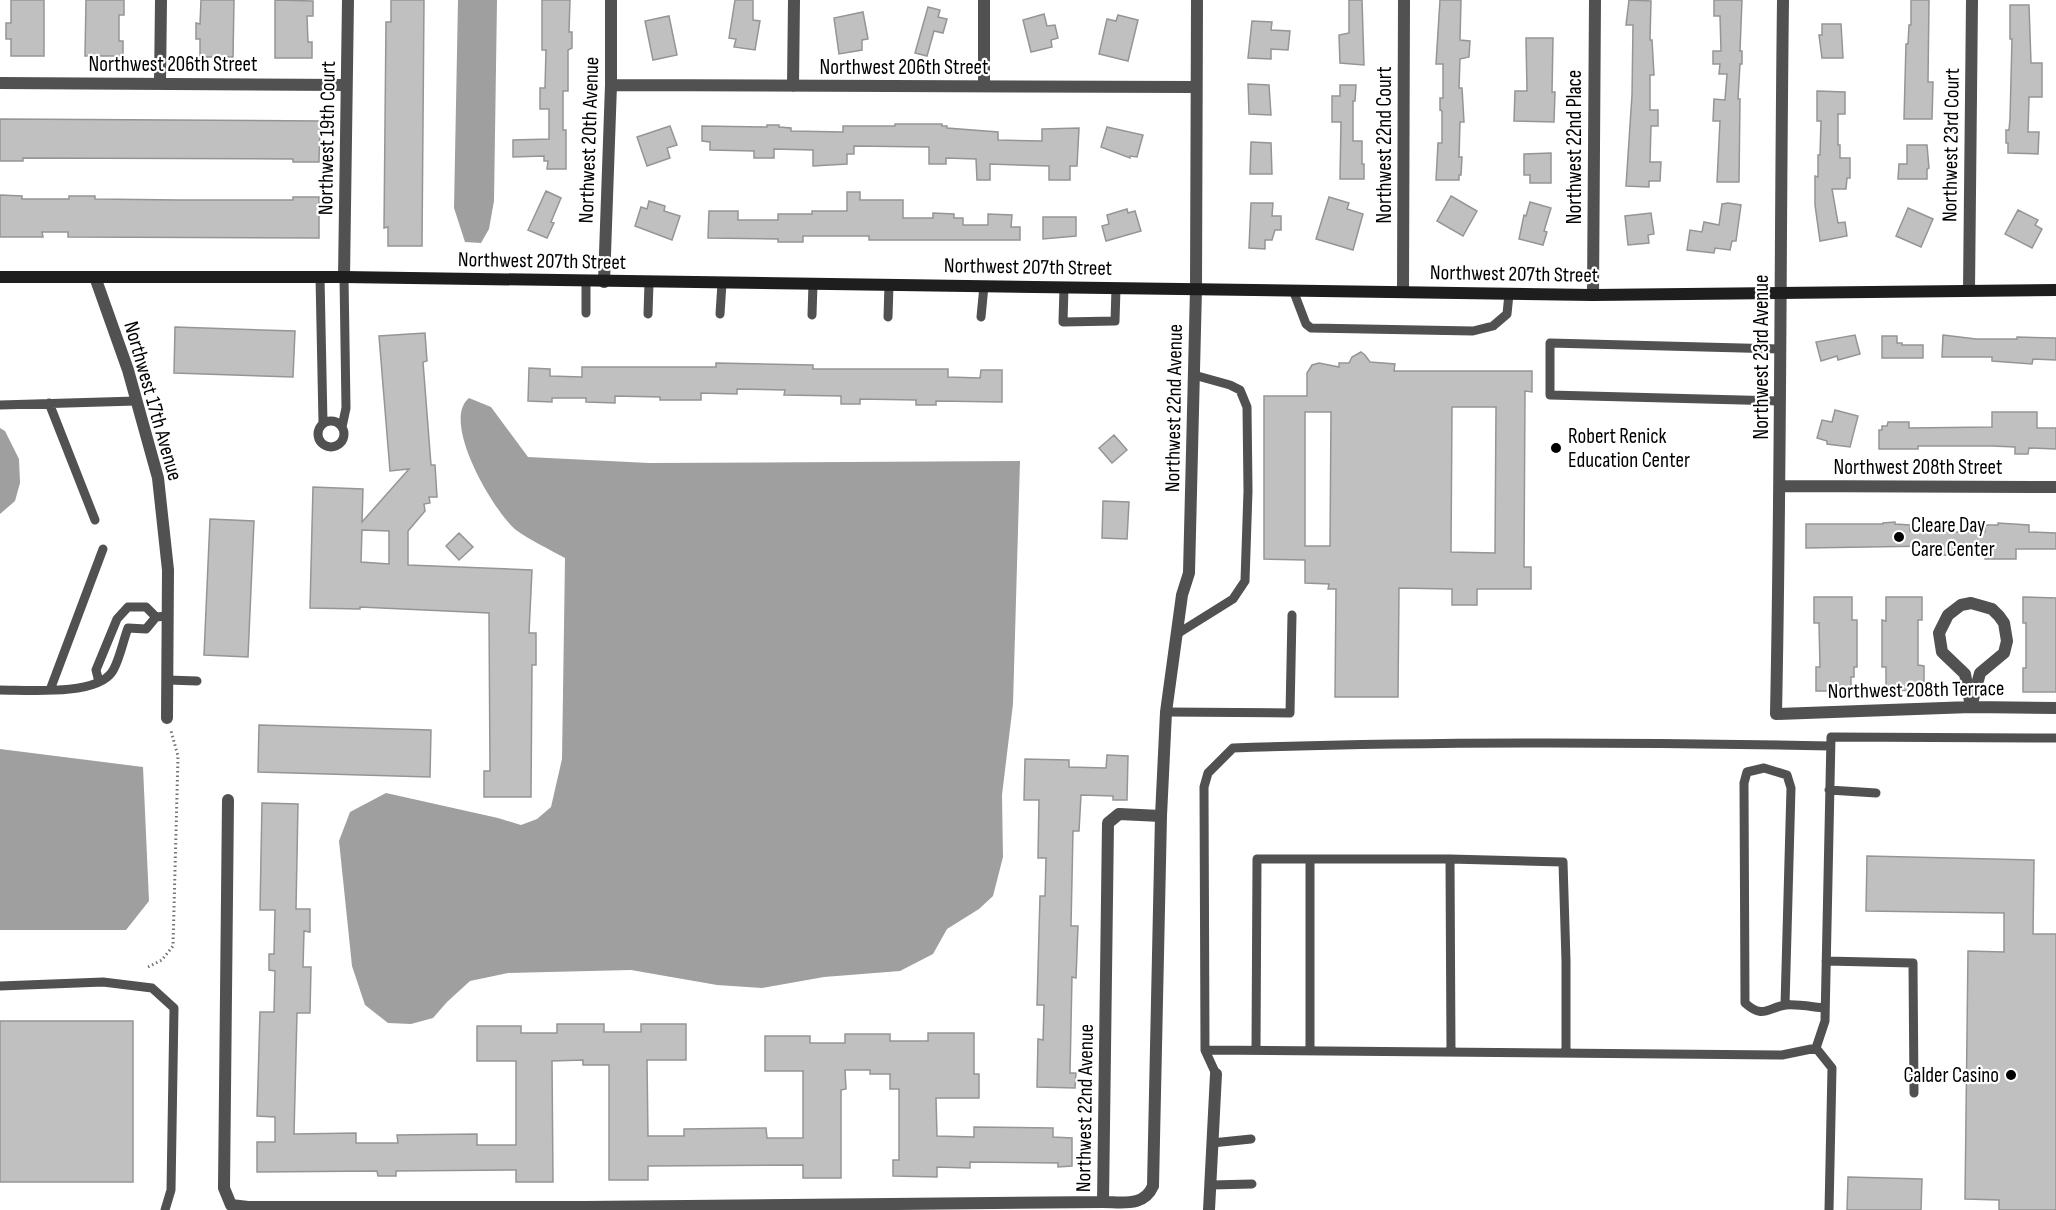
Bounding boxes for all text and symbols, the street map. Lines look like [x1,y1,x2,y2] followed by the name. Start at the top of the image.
[89,52,257,77] street label: Northwest 206th Street
[820,55,988,80] street label: Northwest 206th Street
[574,56,604,224] street label: Northwest 20th Avenue
[313,61,341,215] street label: Northwest 19th Court
[1372,66,1397,224] street label: Northwest 22nd Court
[1937,68,1965,222] street label: Northwest 23rd Court
[1562,70,1587,224] street label: Northwest 22nd Place
[458,247,626,275] street label: Northwest 207th Street
[944,253,1112,281] street label: Northwest 207th Street
[1430,260,1598,288] street label: Northwest 207th Street
[1749,274,1774,440] street label: Northwest 23rd Avenue
[118,318,188,484] street label: Northwest 17th Avenue
[1160,324,1188,492] street label: Northwest 22nd Avenue
[1568,424,1690,473] place label: Robert Renick Education Center
[1549,441,1563,455] marker: Robert Renick Education Center
[1834,455,2002,480] street label: Northwest 208th Street
[1911,513,1995,562] place label: Cleare Day Care Center
[1892,530,1906,544] marker: Cleare Day Care Center
[1827,676,2005,704] street label: Northwest 208th Terrace
[1071,1024,1099,1192] street label: Northwest 22nd Avenue
[1904,1063,1999,1088] place label: Calder Casino
[2004,1068,2018,1082] marker: Calder Casino

